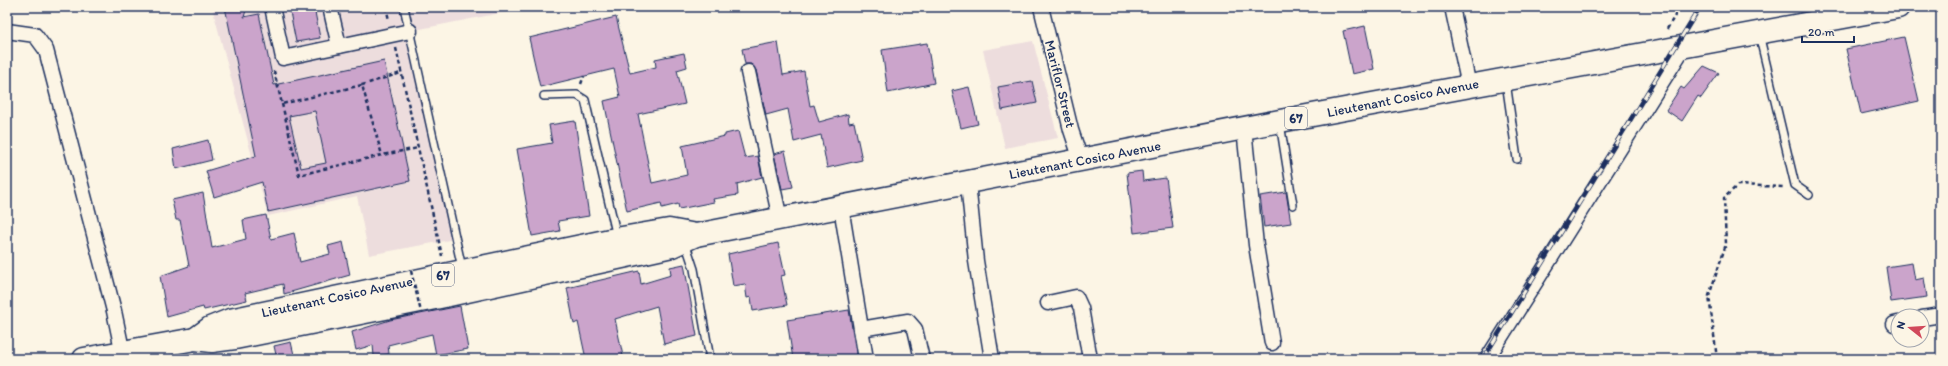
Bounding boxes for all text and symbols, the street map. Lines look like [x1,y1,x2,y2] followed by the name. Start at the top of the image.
[1802,18,1854,44] scale bar
[1808,25,1835,39] text: 20 m
[1041,38,1079,130] street label: Mariflor Street
[1326,75,1481,121] street label: Lieutenant Cosico Avenue
[1285,107,1307,129] road number: 67
[1008,137,1163,183] street label: Lieutenant Cosico Avenue
[432,264,454,286] road number: 67
[260,273,415,321] street label: Lieutenant Cosico Avenue
[1890,308,1930,348] north arrow
[1894,320,1908,331] text: N

